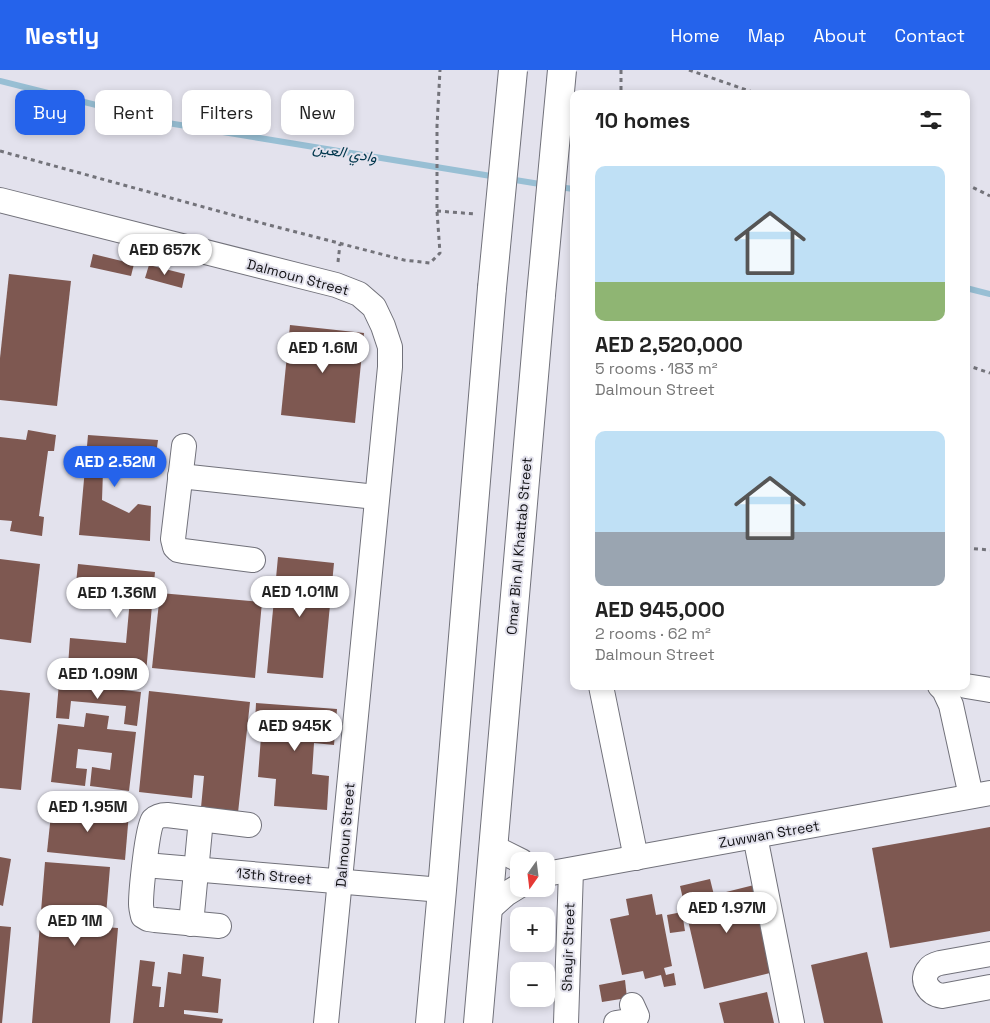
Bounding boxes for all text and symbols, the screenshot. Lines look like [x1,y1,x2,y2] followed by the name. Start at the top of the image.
[25,20,99,51] text: Nestly
[671,24,720,47] text: Home
[748,24,785,47] text: Map
[813,24,867,47] text: About
[895,24,965,47] text: Contact
[15,90,85,135] chip: Buy
[95,90,172,135] chip: Rent
[182,90,271,135] chip: Filters
[281,90,354,135] chip: New
[917,106,945,134] icon: filters
[595,107,690,134] text: 10 homes
[311,138,379,169] water label: وادي العين
[725,198,815,288] icon: home
[113,234,217,276] pin: AED 657K
[129,239,201,260] text: AED 657K
[245,255,351,299] street label: Dalmoun Street
[595,331,743,358] text: AED 2,520,000
[271,332,375,374] pin: AED 1.6M
[288,337,358,358] text: AED 1.6M
[595,358,718,379] text: 5 rooms · 183 m²
[595,379,715,400] text: Dalmoun Street
[58,446,172,488] pin: AED 2.52M
[74,451,156,472] text: AED 2.52M
[502,456,536,636] street label: Omar Bin Al Khattab Street
[725,463,815,553] icon: home
[60,576,174,619] pin: AED 1.36M
[243,576,357,618] pin: AED 1.01M
[261,581,339,602] text: AED 1.01M
[77,582,157,603] text: AED 1.36M
[595,596,725,623] text: AED 945,000
[595,623,711,644] text: 2 rooms · 62 m²
[595,644,715,665] text: Dalmoun Street
[41,658,155,700] pin: AED 1.09M
[58,663,138,684] text: AED 1.09M
[243,710,347,752] pin: AED 945K
[258,715,332,736] text: AED 945K
[331,782,359,888] street label: Dalmoun Street
[31,790,145,833] pin: AED 1.95M
[48,796,128,817] text: AED 1.95M
[717,816,821,852] street label: Zuwwan Street
[510,852,555,898] north arrow
[510,852,555,1007] map controls
[236,864,312,888] street label: 13th Street
[670,892,784,934] pin: AED 1.97M
[688,897,766,918] text: AED 1.97M
[557,902,579,992] street label: Shayir Street
[34,904,116,947] pin: AED 1M
[510,907,555,952] button: +
[47,910,103,931] text: AED 1M
[510,962,555,1007] button: −

